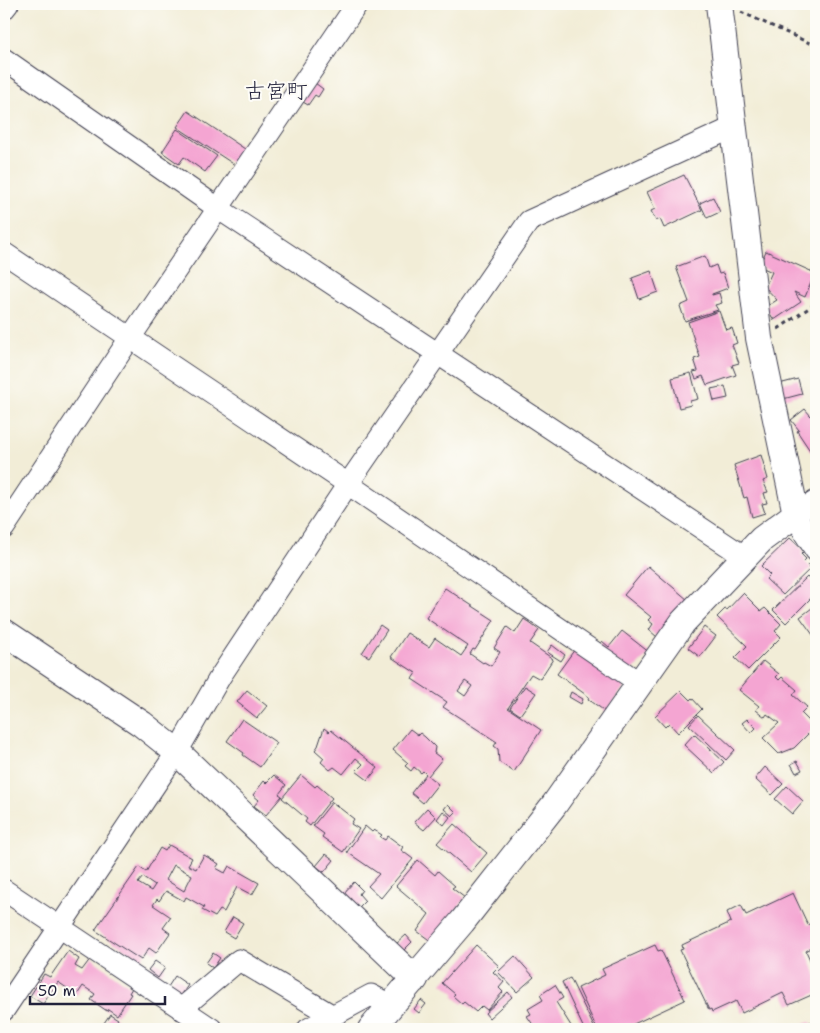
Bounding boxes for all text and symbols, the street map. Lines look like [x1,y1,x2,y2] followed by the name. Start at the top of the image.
[245,77,308,105] district label: 古宮町
[30,973,165,1005] scale bar
[38,981,76,1001] text: 50 m

